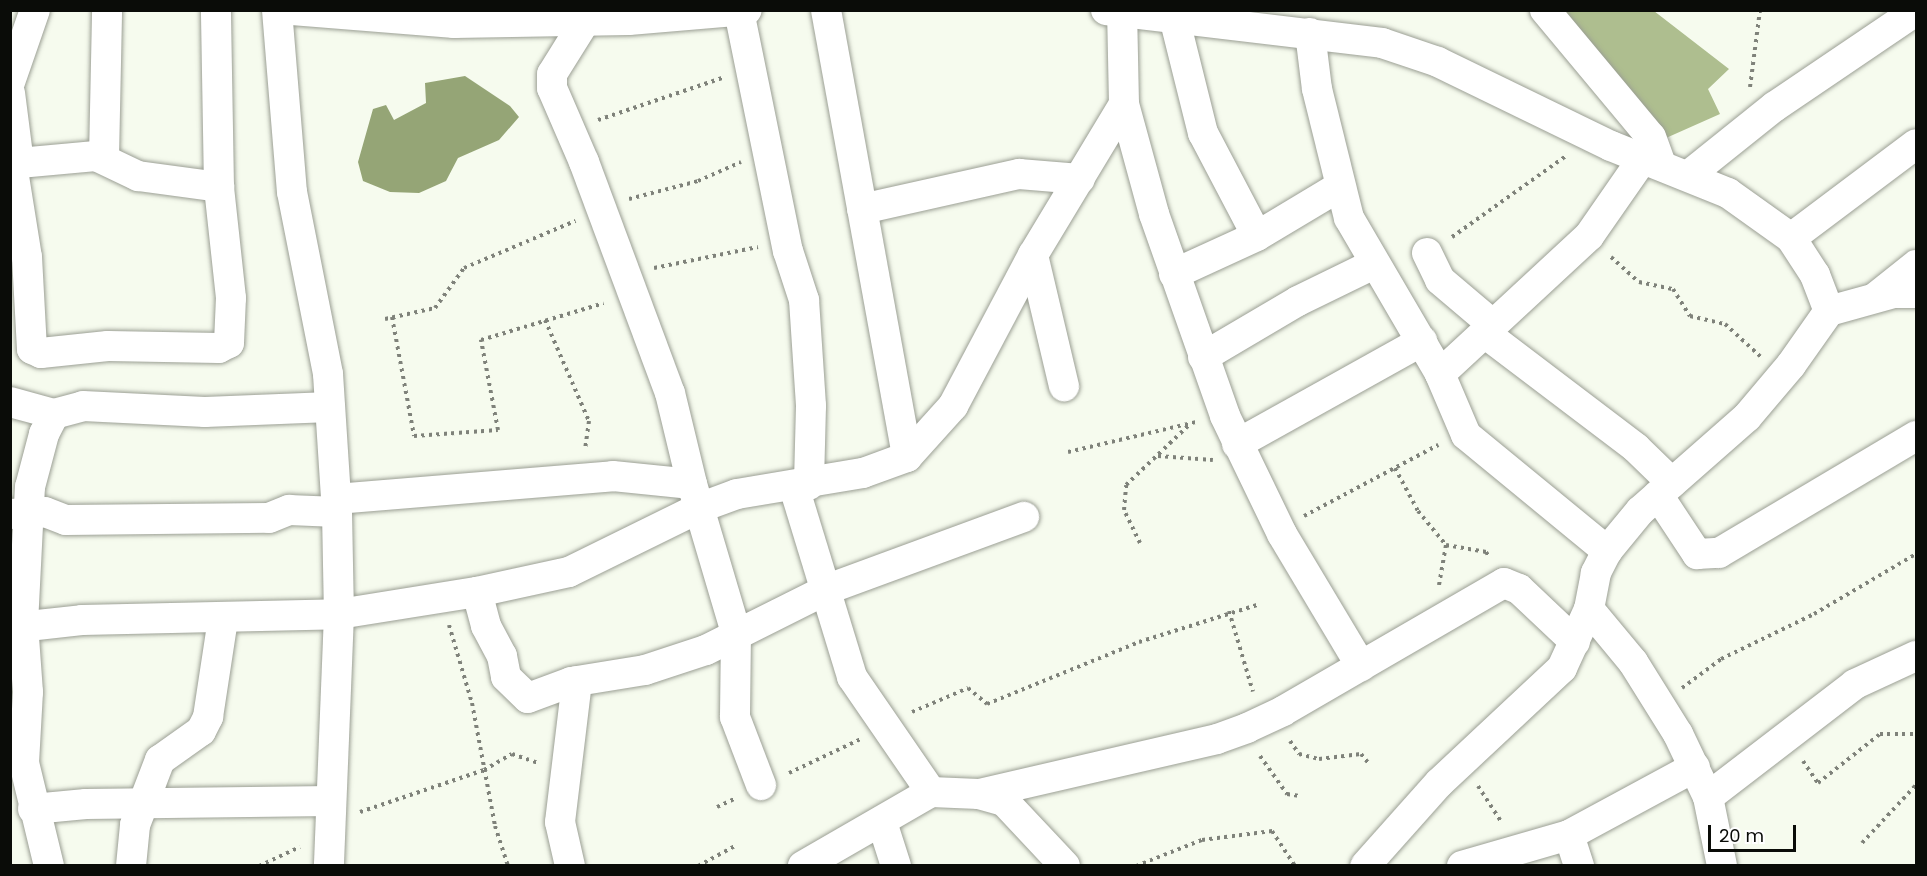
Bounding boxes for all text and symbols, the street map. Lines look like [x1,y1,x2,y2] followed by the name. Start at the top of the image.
[1711,813,1800,851] scale bar
[1719,823,1764,848] text: 20 m

